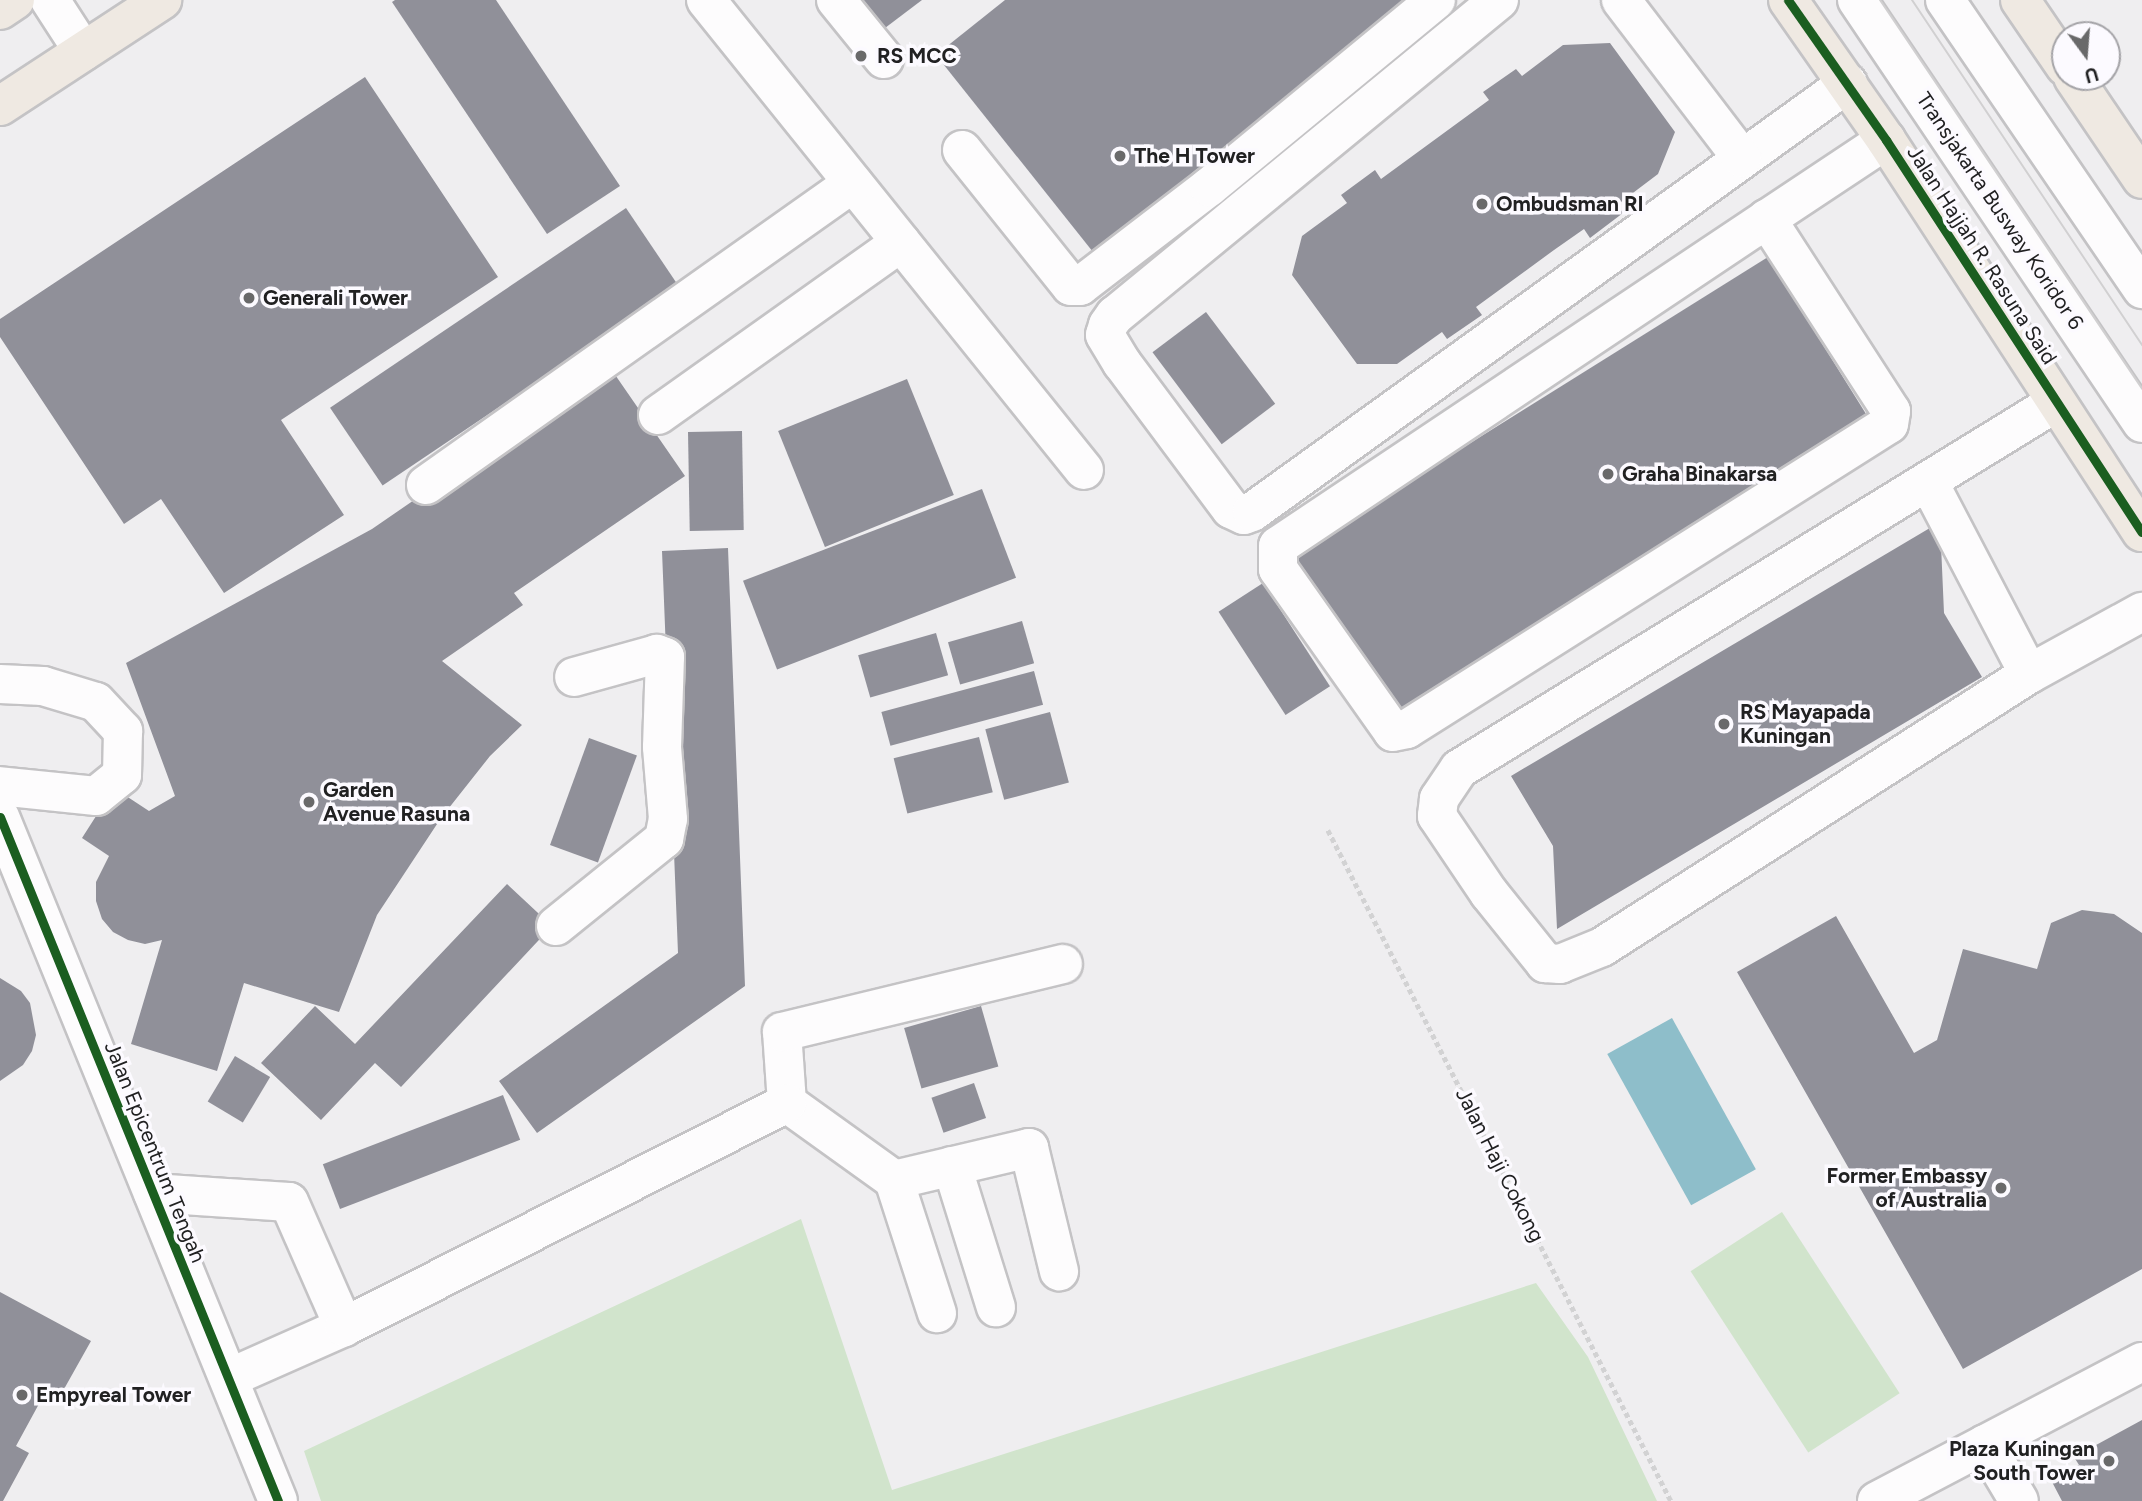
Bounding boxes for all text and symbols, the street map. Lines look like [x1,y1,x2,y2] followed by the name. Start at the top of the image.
[2051,21,2121,91] north arrow
[877,43,957,69] place label: RS MCC
[851,46,871,66] marker: RS MCC
[2082,62,2101,88] text: U
[1911,88,2089,334] street label: Transjakarta Busway Koridor 6
[1902,141,2062,369] street label: Jalan Hajjah R. Rasuna Said
[1134,143,1255,169] place label: The H Tower
[1112,148,1128,164] marker: The H Tower
[1496,191,1644,217] place label: Ombudsman RI
[1474,196,1490,212] marker: Ombudsman RI
[263,285,408,311] place label: Generali Tower
[241,290,257,306] marker: Generali Tower
[1622,461,1777,487] place label: Graha Binakarsa
[1600,466,1616,482] marker: Graha Binakarsa
[1740,699,1871,749] place label: RS Mayapada Kuningan
[1714,714,1734,734] marker: RS Mayapada Kuningan
[323,777,470,827] place label: Garden Avenue Rasuna
[301,794,317,810] marker: Garden Avenue Rasuna
[99,1038,211,1266] street label: Jalan Epicentrum Tengah
[1450,1084,1550,1246] street label: Jalan Haji Cokong
[1826,1163,1987,1213] place label: Former Embassy of Australia
[1993,1180,2009,1196] marker: Former Embassy of Australia
[36,1382,191,1408] place label: Empyreal Tower
[14,1387,30,1403] marker: Empyreal Tower
[1949,1436,2095,1486] place label: Plaza Kuningan South Tower
[2101,1453,2117,1469] marker: Plaza Kuningan South Tower

